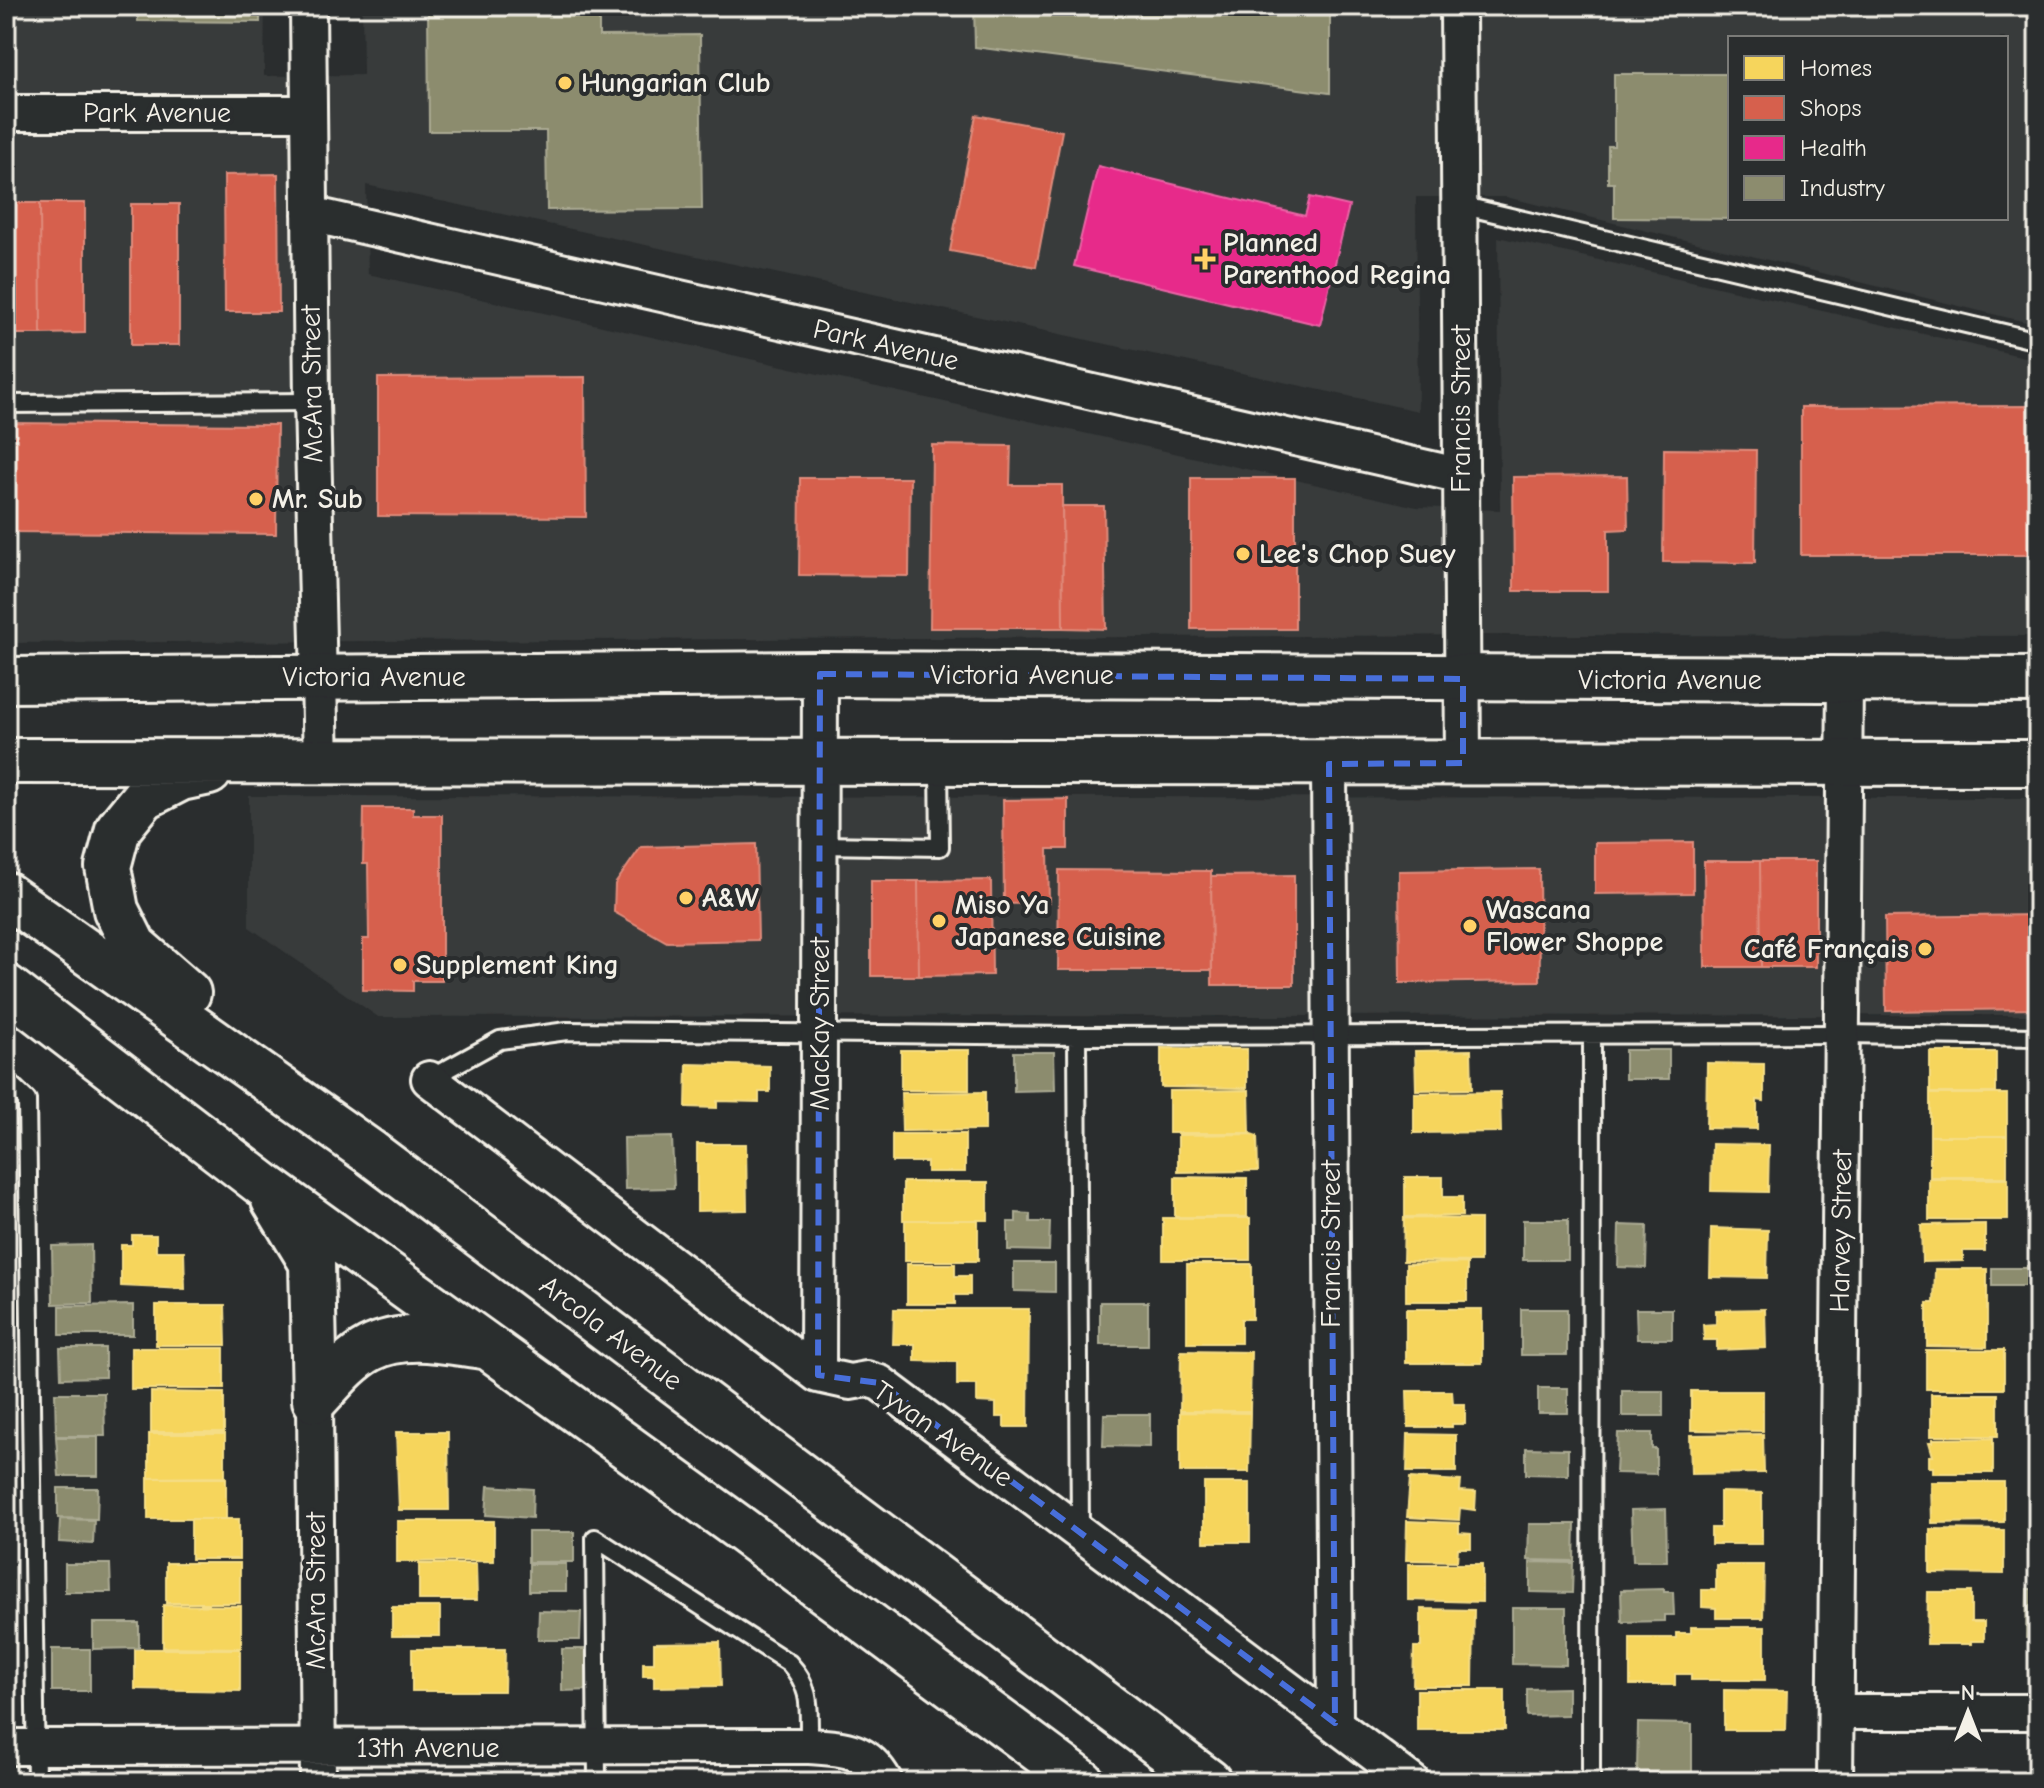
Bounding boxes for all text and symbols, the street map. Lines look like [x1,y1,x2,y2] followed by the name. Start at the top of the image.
[1728,36,2008,220] legend
[1800,54,1872,82] text: Homes
[581,67,770,99] place label: Hungarian Club
[556,74,574,92] marker: Hungarian Club
[1800,94,1861,122] text: Shops
[83,97,231,129] street label: Park Avenue
[1800,134,1867,162] text: Health
[1800,174,1885,202] text: Industry
[1223,227,1451,291] place label: Planned Parenthood Regina
[1194,248,1216,270] marker: Planned Parenthood Regina
[295,304,329,463] street label: McAra Street
[810,313,962,377] street label: Park Avenue
[1445,324,1477,493] street label: Francis Street
[272,483,363,515] place label: Mr. Sub
[247,490,265,508] marker: Mr. Sub
[1259,538,1456,570] place label: Lee's Chop Suey
[1234,545,1252,563] marker: Lee's Chop Suey
[930,659,1114,691] street label: Victoria Avenue
[282,661,466,693] street label: Victoria Avenue
[1578,664,1762,696] street label: Victoria Avenue
[702,882,759,914] place label: A&W
[677,889,695,907] marker: A&W
[955,889,1162,953] place label: Miso Ya Japanese Cuisine
[1486,894,1663,958] place label: Wascana Flower Shoppe
[930,912,948,930] marker: Miso Ya Japanese Cuisine
[1461,917,1479,935] marker: Wascana Flower Shoppe
[1744,933,1909,965] place label: Café Français
[804,936,836,1111] street label: MacKay Street
[1916,940,1934,958] marker: Café Français
[416,949,619,981] place label: Supplement King
[391,956,409,974] marker: Supplement King
[1824,1148,1858,1313] street label: Harvey Street
[1315,1159,1347,1328] street label: Francis Street
[533,1269,689,1397] street label: Arcola Avenue
[867,1374,1019,1494] street label: Tyvan Avenue
[300,1511,332,1670] street label: McAra Street
[1928,1672,2008,1752] north arrow
[1961,1680,1975,1706] text: N
[357,1732,499,1764] street label: 13th Avenue

